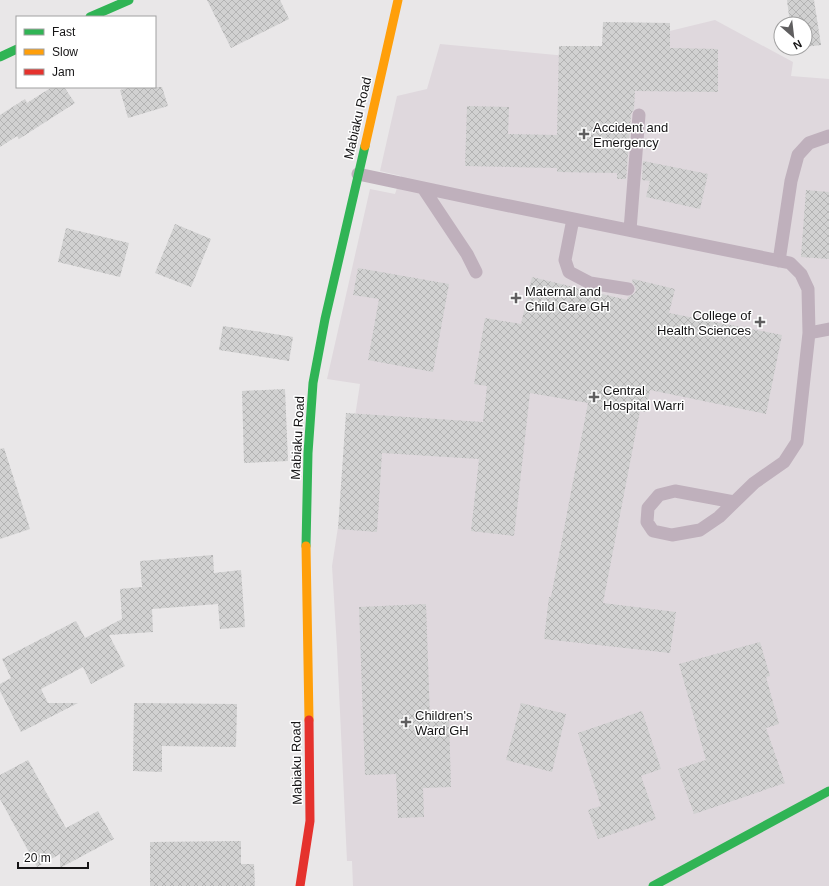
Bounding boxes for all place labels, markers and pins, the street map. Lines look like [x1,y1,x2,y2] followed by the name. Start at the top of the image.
[593,120,668,150] place label: Accident and Emergency
[578,128,590,140] marker: Accident and Emergency
[525,284,610,314] place label: Maternal and Child Care GH
[510,292,522,304] marker: Maternal and Child Care GH
[657,308,751,338] place label: College of Health Sciences
[754,316,766,328] marker: College of Health Sciences
[603,383,684,413] place label: Central Hospital Warri
[588,391,600,403] marker: Central Hospital Warri
[415,708,473,738] place label: Children's Ward GH
[400,716,412,728] marker: Children's Ward GH

